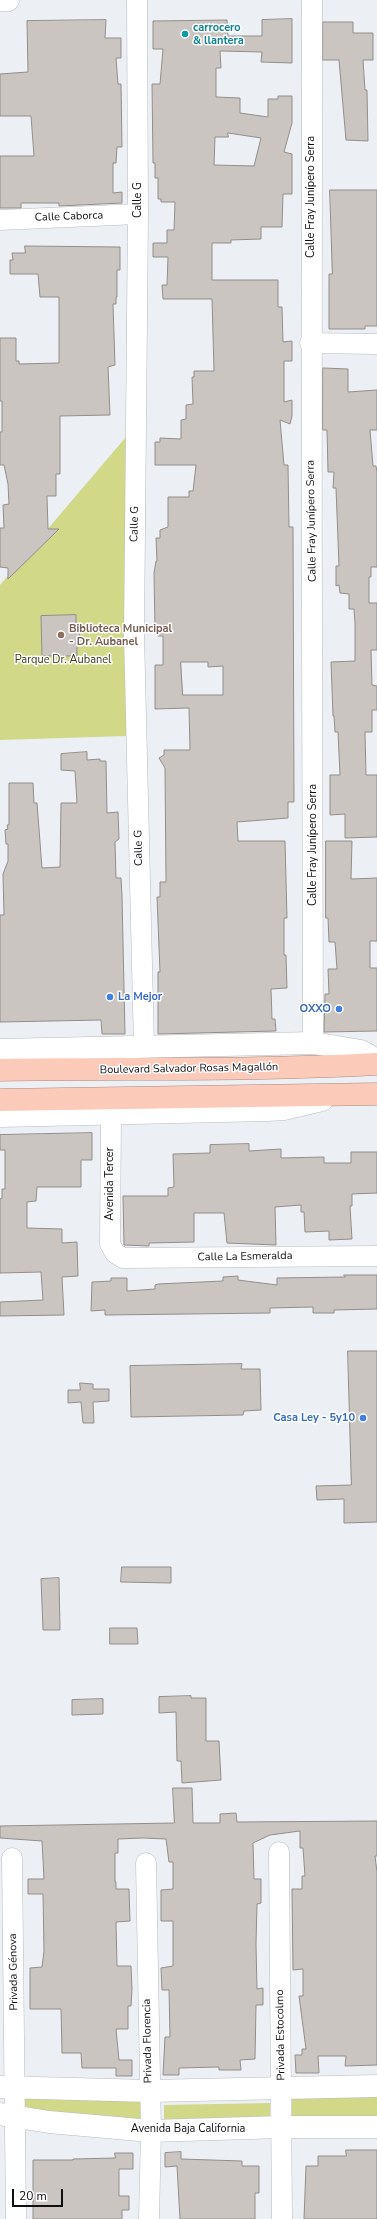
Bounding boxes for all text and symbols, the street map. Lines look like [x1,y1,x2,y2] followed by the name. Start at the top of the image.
[193,21,244,47] place label: carrocero & llantera
[180,29,190,39] marker: carrocero & llantera
[304,136,318,258] street label: Calle Fray Junípero Serra
[131,182,145,218] street label: Calle G
[35,209,103,225] street label: Calle Caborca
[304,460,320,582] street label: Calle Fray Junípero Serra
[128,506,142,542] street label: Calle G
[69,622,172,648] place label: Biblioteca Municipal - Dr. Aubanel
[56,630,66,640] marker: Biblioteca Municipal - Dr. Aubanel
[15,653,111,667] park label: Parque Dr. Aubanel
[306,784,320,906] street label: Calle Fray Junípero Serra
[132,830,146,866] street label: Calle G
[118,990,162,1004] place label: La Mejor
[105,992,115,1002] marker: La Mejor
[300,1002,331,1016] place label: OXXO
[334,1004,344,1014] marker: OXXO
[100,1061,278,1077] street label: Boulevard Salvador Rosas Magallón
[103,1147,117,1221] street label: Avenida Tercer
[197,1250,293,1264] street label: Calle La Esmeralda
[273,1411,355,1425] place label: Casa Ley - 5y10
[358,1413,368,1423] marker: Casa Ley - 5y10
[7,1933,21,2011] street label: Privada Génova
[274,1989,288,2081] street label: Privada Estocolmo
[141,1999,155,2083] street label: Privada Florencia
[131,2122,245,2136] street label: Avenida Baja California
[14,2181,65,2207] scale bar
[19,2188,47,2204] text: 20 m

